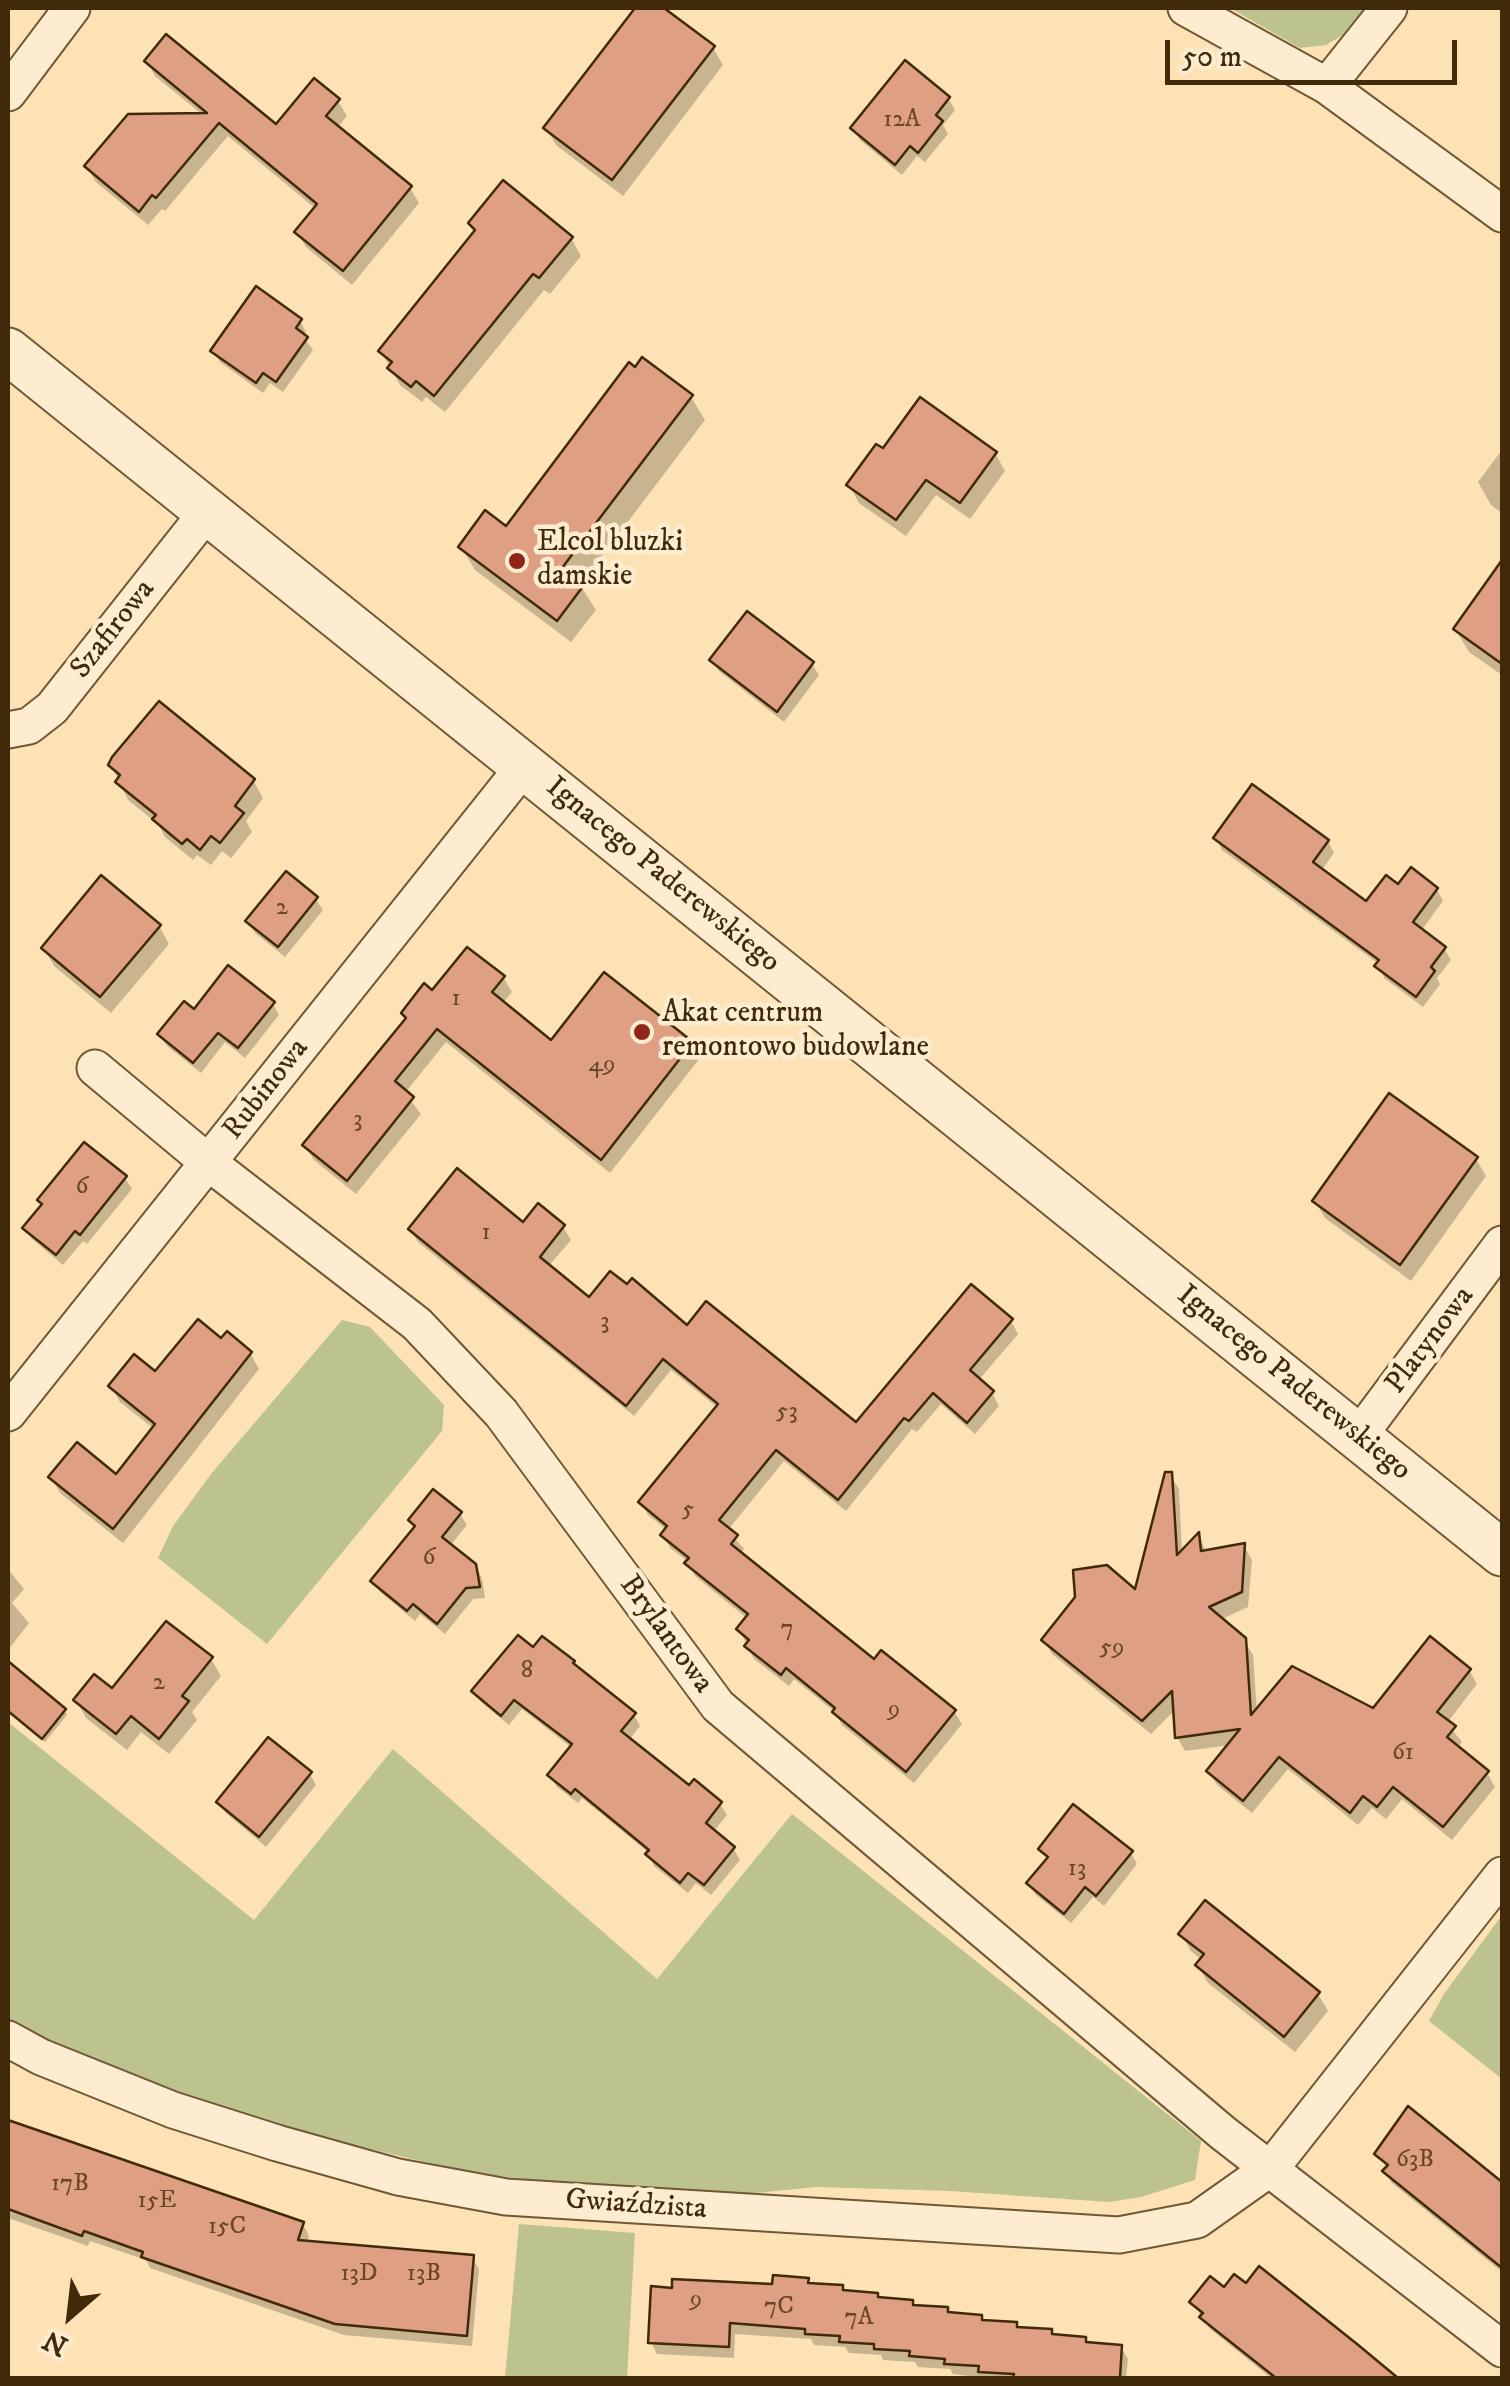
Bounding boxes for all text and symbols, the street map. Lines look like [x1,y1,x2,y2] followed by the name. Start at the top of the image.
[1170,20,1462,82] scale bar
[1182,39,1242,76] text: 50 m
[883,106,921,136] house number: 12A
[537,526,683,596] place label: Elcol bluzki damskie
[506,550,528,572] marker: Elcol bluzki damskie
[64,573,164,687] street label: Szafirowa
[538,770,786,982] street label: Ignacego Paderewskiego
[276,894,288,924] house number: 2
[451,985,461,1015] house number: 1
[662,997,929,1068] place label: Akat centrum remontowo budowlane
[631,1021,653,1043] marker: Akat centrum remontowo budowlane
[216,1032,318,1148] street label: Rubinowa
[589,1051,615,1081] house number: 49
[353,1106,363,1136] house number: 3
[75,1173,89,1203] house number: 6
[481,1219,491,1249] house number: 1
[1169,1278,1417,1490] street label: Ignacego Paderewskiego
[1379,1280,1483,1402] street label: Platynowa
[600,1308,610,1338] house number: 3
[776,1398,798,1428] house number: 53
[682,1496,694,1526] house number: 5
[422,1544,436,1574] house number: 6
[610,1569,720,1701] street label: Brylantowa
[780,1615,794,1645] house number: 7
[1100,1634,1124,1664] house number: 59
[521,1657,533,1687] house number: 8
[153,1669,165,1699] house number: 2
[888,1696,900,1726] house number: 9
[1392,1739,1414,1769] house number: 61
[1068,1855,1086,1885] house number: 13
[1396,2146,1434,2176] house number: 63B
[51,2170,89,2200] house number: 17B
[564,2183,708,2229] street label: Gwiaździsta
[137,2187,177,2217] house number: 15E
[208,2213,246,2243] house number: 15C
[340,2260,378,2290] house number: 13D
[407,2260,441,2290] house number: 13B
[20,2266,120,2366] north arrow
[690,2286,702,2316] house number: 9
[764,2293,794,2323] house number: 7C
[844,2304,874,2334] house number: 7A
[37,2322,74,2364] text: N

